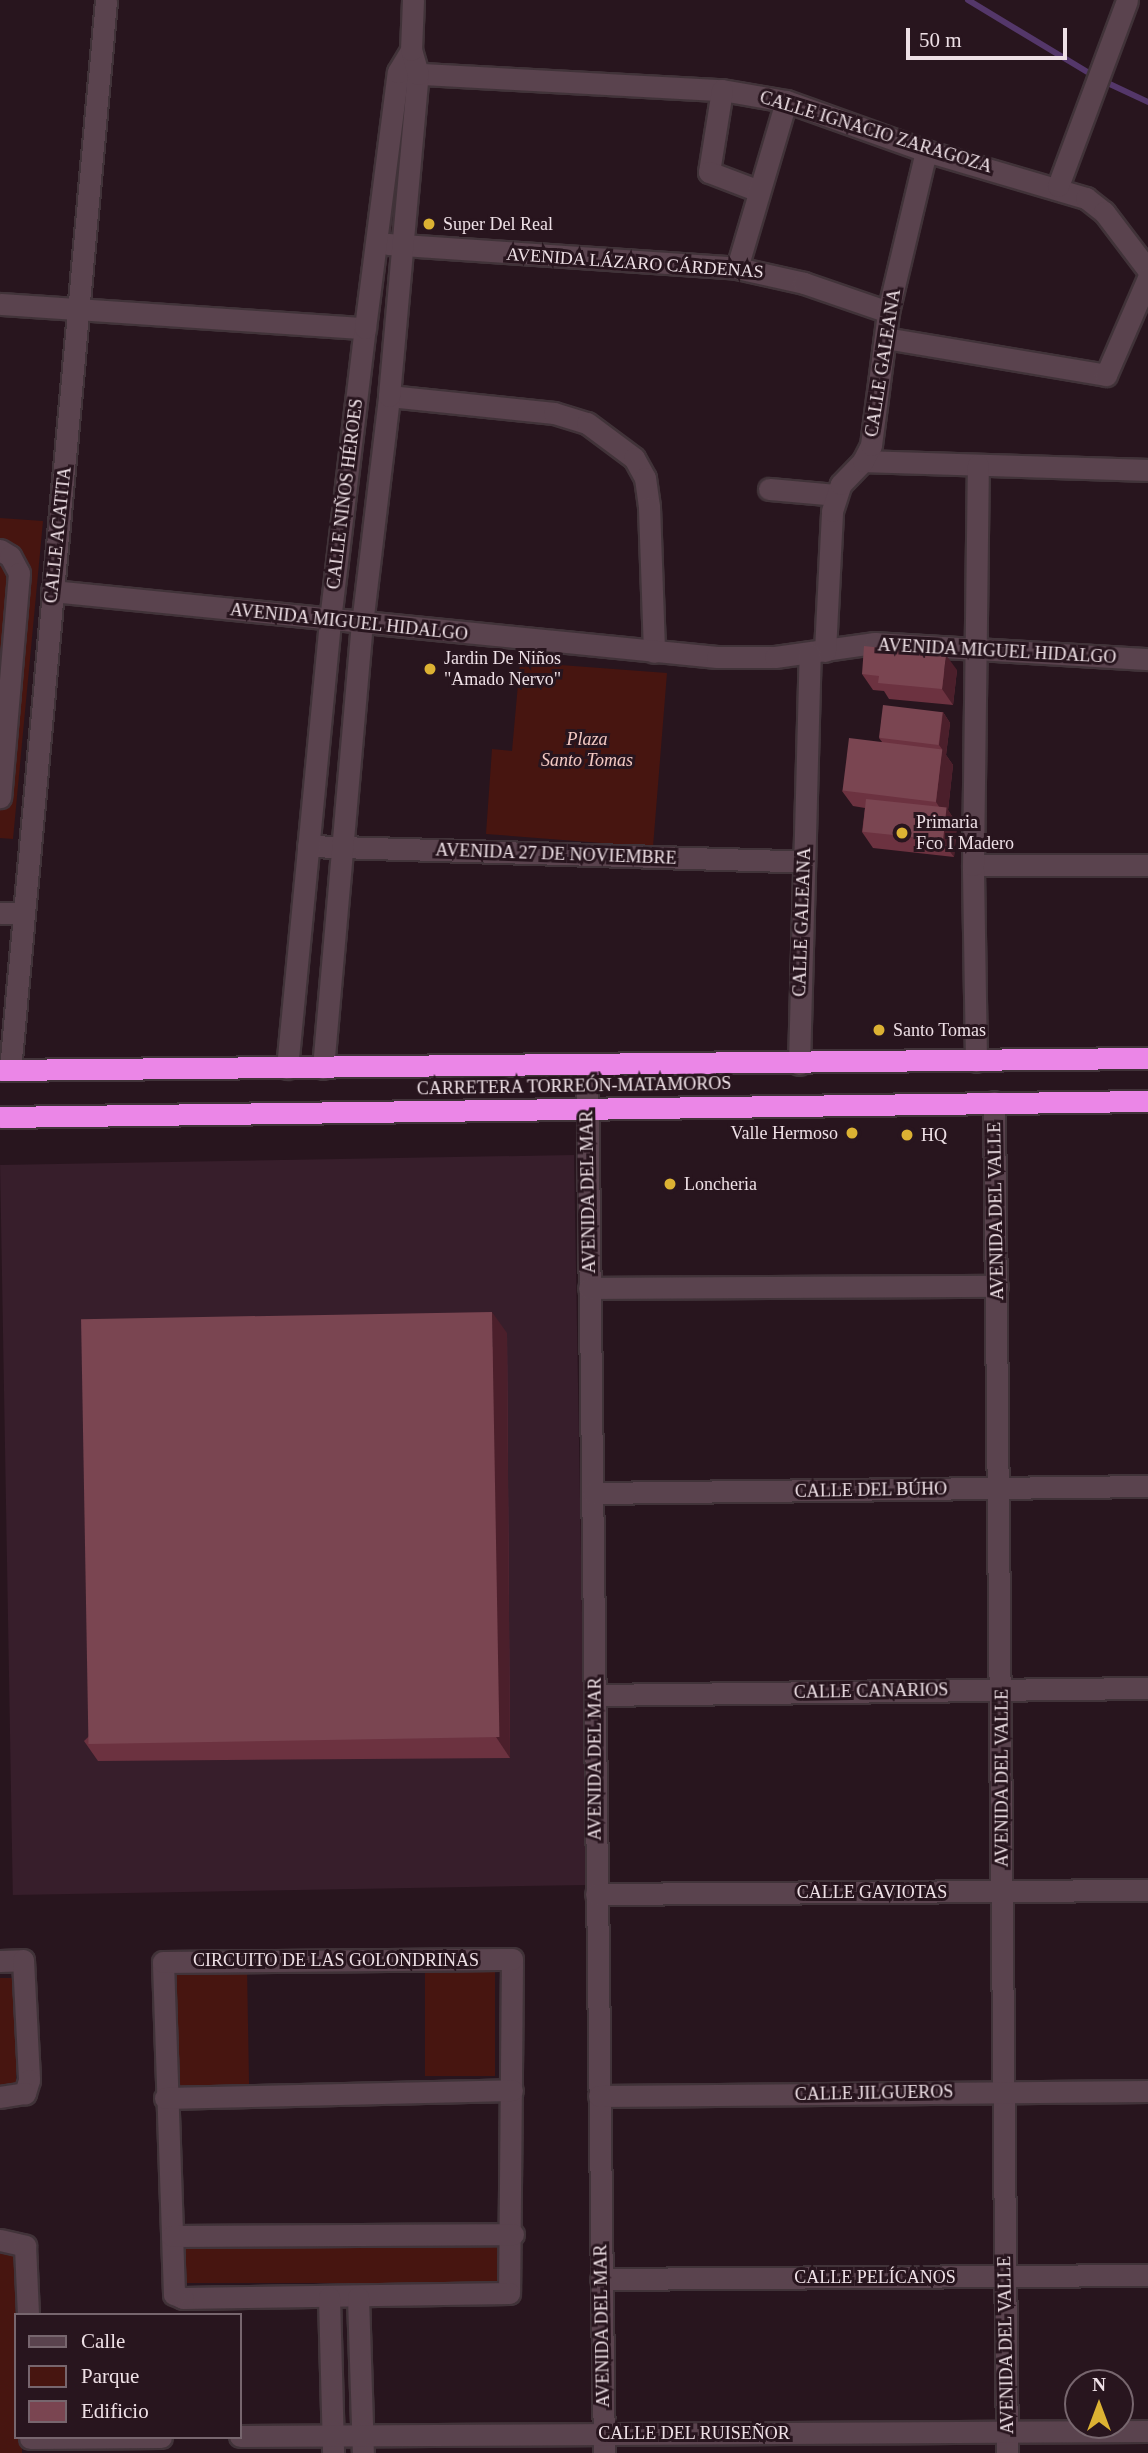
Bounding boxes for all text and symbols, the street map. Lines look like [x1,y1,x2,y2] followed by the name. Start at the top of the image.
[910,14,1071,58] scale bar
[919,28,962,52] text: 50 m
[757,86,995,178] street label: CALLE IGNACIO ZARAGOZA
[443,213,553,235] place label: Super Del Real
[421,216,437,232] marker: Super Del Real
[505,243,765,283] street label: AVENIDA LÁZARO CÁRDENAS
[861,287,905,439] street label: CALLE GALEANA
[323,397,367,591] street label: CALLE NIÑOS HÉROES
[40,465,76,605] street label: CALLE ACATITA
[228,599,470,645] street label: AVENIDA MIGUEL HIDALGO
[876,634,1118,668] street label: AVENIDA MIGUEL HIDALGO
[444,648,561,690] place label: Jardin De Niños "Amado Nervo"
[422,661,438,677] marker: Jardin De Niños "Amado Nervo"
[541,729,633,772] park label: Plaza Santo Tomas
[916,812,1014,854] place label: Primaria Fco I Madero
[894,825,910,841] marker: Primaria Fco I Madero
[435,839,677,869] street label: AVENIDA 27 DE NOVIEMBRE
[789,847,815,997] street label: CALLE GALEANA
[893,1019,986,1041] place label: Santo Tomas
[871,1022,887,1038] marker: Santo Tomas
[416,1072,732,1100] street label: CARRETERA TORREÓN-MATAMOROS
[576,1109,600,1275] street label: AVENIDA DEL MAR
[984,1121,1008,1301] street label: AVENIDA DEL VALLE
[731,1122,838,1144] place label: Valle Hermoso
[921,1124,947,1146] place label: HQ
[844,1125,860,1141] marker: Valle Hermoso
[899,1127,915,1143] marker: HQ
[684,1173,757,1195] place label: Loncheria
[662,1176,678,1192] marker: Loncheria
[794,1478,948,1502] street label: CALLE DEL BÚHO
[584,1677,606,1841] street label: AVENIDA DEL MAR
[794,1679,948,1703] street label: CALLE CANARIOS
[991,1688,1013,1868] street label: AVENIDA DEL VALLE
[797,1881,947,1903] street label: CALLE GAVIOTAS
[193,1949,479,1971] street label: CIRCUITO DE LAS GOLONDRINAS
[795,2081,953,2105] street label: CALLE JILGUEROS
[590,2243,614,2409] street label: AVENIDA DEL MAR
[994,2255,1018,2435] street label: AVENIDA DEL VALLE
[794,2266,956,2288] street label: CALLE PELÍCANOS
[14,2313,242,2439] legend
[81,2329,125,2353] text: Calle
[81,2364,139,2388] text: Parque
[1064,2369,1134,2439] north arrow
[1092,2374,1106,2395] text: N
[81,2399,149,2423] text: Edificio
[598,2422,790,2444] street label: CALLE DEL RUISEÑOR

